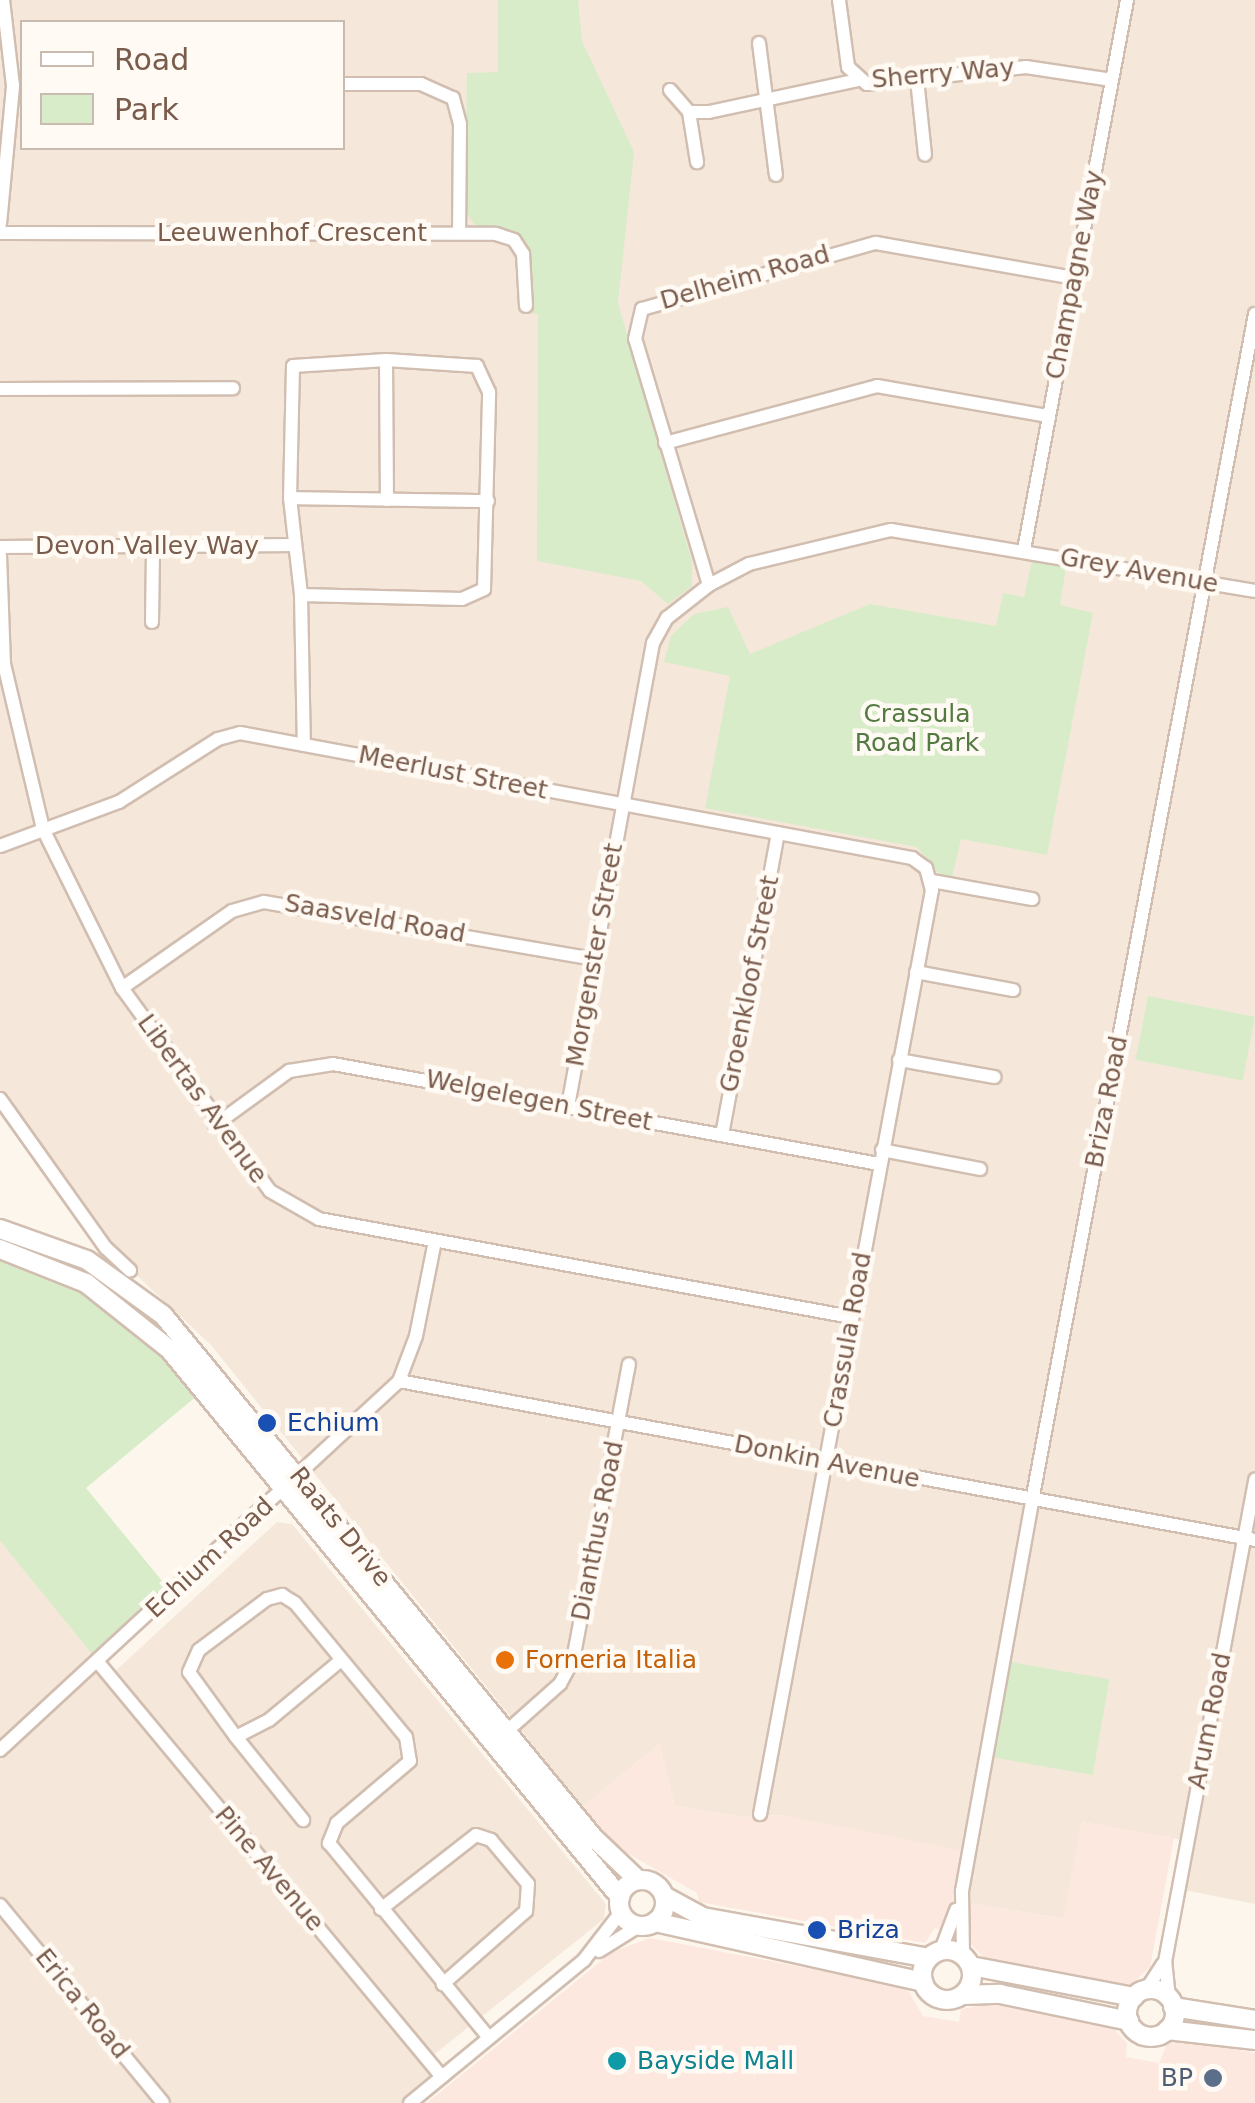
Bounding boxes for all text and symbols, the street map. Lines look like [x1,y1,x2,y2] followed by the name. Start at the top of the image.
[20,20,345,150] legend
[114,42,189,77] text: Road
[870,53,1016,95] street label: Sherry Way
[114,92,179,127] text: Park
[1040,168,1110,382] street label: Champagne Way
[157,218,427,248] street label: Leeuwenhof Crescent
[657,239,833,317] street label: Delheim Road
[35,531,259,561] street label: Devon Valley Way
[1058,542,1220,600] street label: Grey Avenue
[855,700,979,759] park label: Crassula Road Park
[356,740,550,806] street label: Meerlust Street
[561,841,629,1069] street label: Morgenster Street
[714,873,786,1095] street label: Groenkloof Street
[282,888,468,950] street label: Saasveld Road
[131,1009,273,1189] street label: Libertas Avenue
[1080,1034,1134,1170] street label: Briza Road
[423,1064,655,1138] street label: Welgelegen Street
[818,1250,878,1430] street label: Crassula Road
[287,1408,380,1438] place label: Echium
[256,1412,278,1434] marker: Echium
[732,1429,922,1495] street label: Donkin Avenue
[566,1439,630,1623] street label: Dianthus Road
[283,1461,397,1593] street label: Raats Drive
[140,1491,280,1625] street label: Echium Road
[525,1645,697,1675] place label: Forneria Italia
[494,1649,516,1671] marker: Forneria Italia
[1182,1650,1238,1792] street label: Arum Road
[208,1801,330,1937] street label: Pine Avenue
[837,1915,900,1945] place label: Briza
[806,1919,828,1941] marker: Briza
[29,1943,135,2065] street label: Erica Road
[637,2046,794,2076] place label: Bayside Mall
[606,2050,628,2072] marker: Bayside Mall
[1161,2063,1193,2093] place label: BP
[1202,2067,1224,2089] marker: BP

